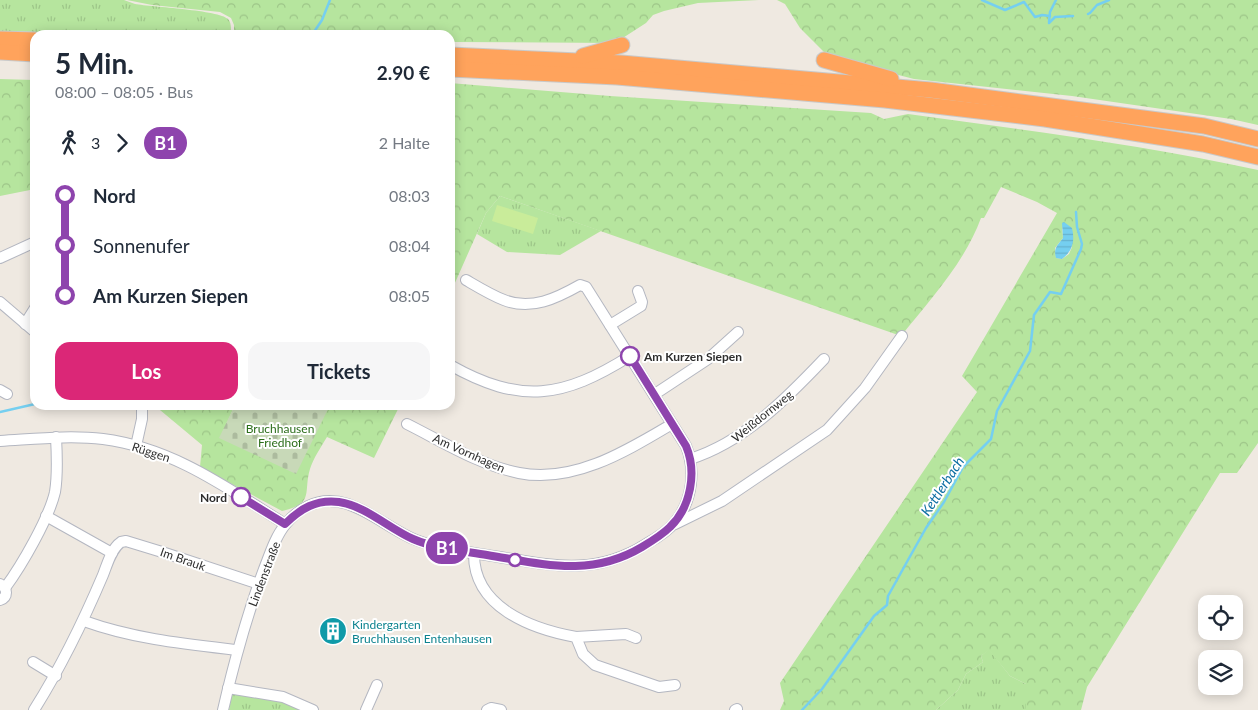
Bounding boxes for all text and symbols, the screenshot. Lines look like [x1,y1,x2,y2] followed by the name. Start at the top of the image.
[55,46,134,80] text: 5 Min.
[377,61,430,84] text: 2.90 €
[55,82,193,101] text: 08:00 – 08:05 · Bus
[55,129,83,157] icon: walk
[108,129,136,157] icon: forward
[154,132,177,154] text: B1
[91,133,100,152] text: 3
[379,133,430,152] text: 2 Halte
[93,184,136,207] text: Nord
[389,186,430,205] text: 08:03
[93,234,190,257] text: Sonnenufer
[389,236,430,255] text: 08:04
[93,284,248,307] text: Am Kurzen Siepen
[389,286,430,305] text: 08:05
[55,342,238,400] button: Los
[248,342,430,400] button: Tickets
[620,346,640,366] marker: Am Kurzen Siepen
[643,349,742,364] place label: Am Kurzen Siepen
[728,387,796,445] street label: Weißdornweg
[246,421,314,450] park label: Bruchhausen Friedhof
[431,430,507,476] street label: Am Vornhagen
[130,439,172,465] street label: Rüggen
[917,453,967,519] water label: Kettlerbach
[231,487,251,507] marker: Nord
[200,490,227,505] place label: Nord
[424,532,470,564] line badge: B1
[436,537,458,559] text: B1
[245,539,283,609] street label: Lindenstraße
[158,544,208,574] street label: Im Brauk
[508,553,522,567] unlabelled marker
[1198,595,1243,695] map controls
[1198,595,1243,640] button: locate
[318,616,348,646] building icon: Kindergarten Bruchhausen Entenhausen
[352,617,492,646] place label: Kindergarten Bruchhausen Entenhausen
[1198,650,1243,695] button: layers

